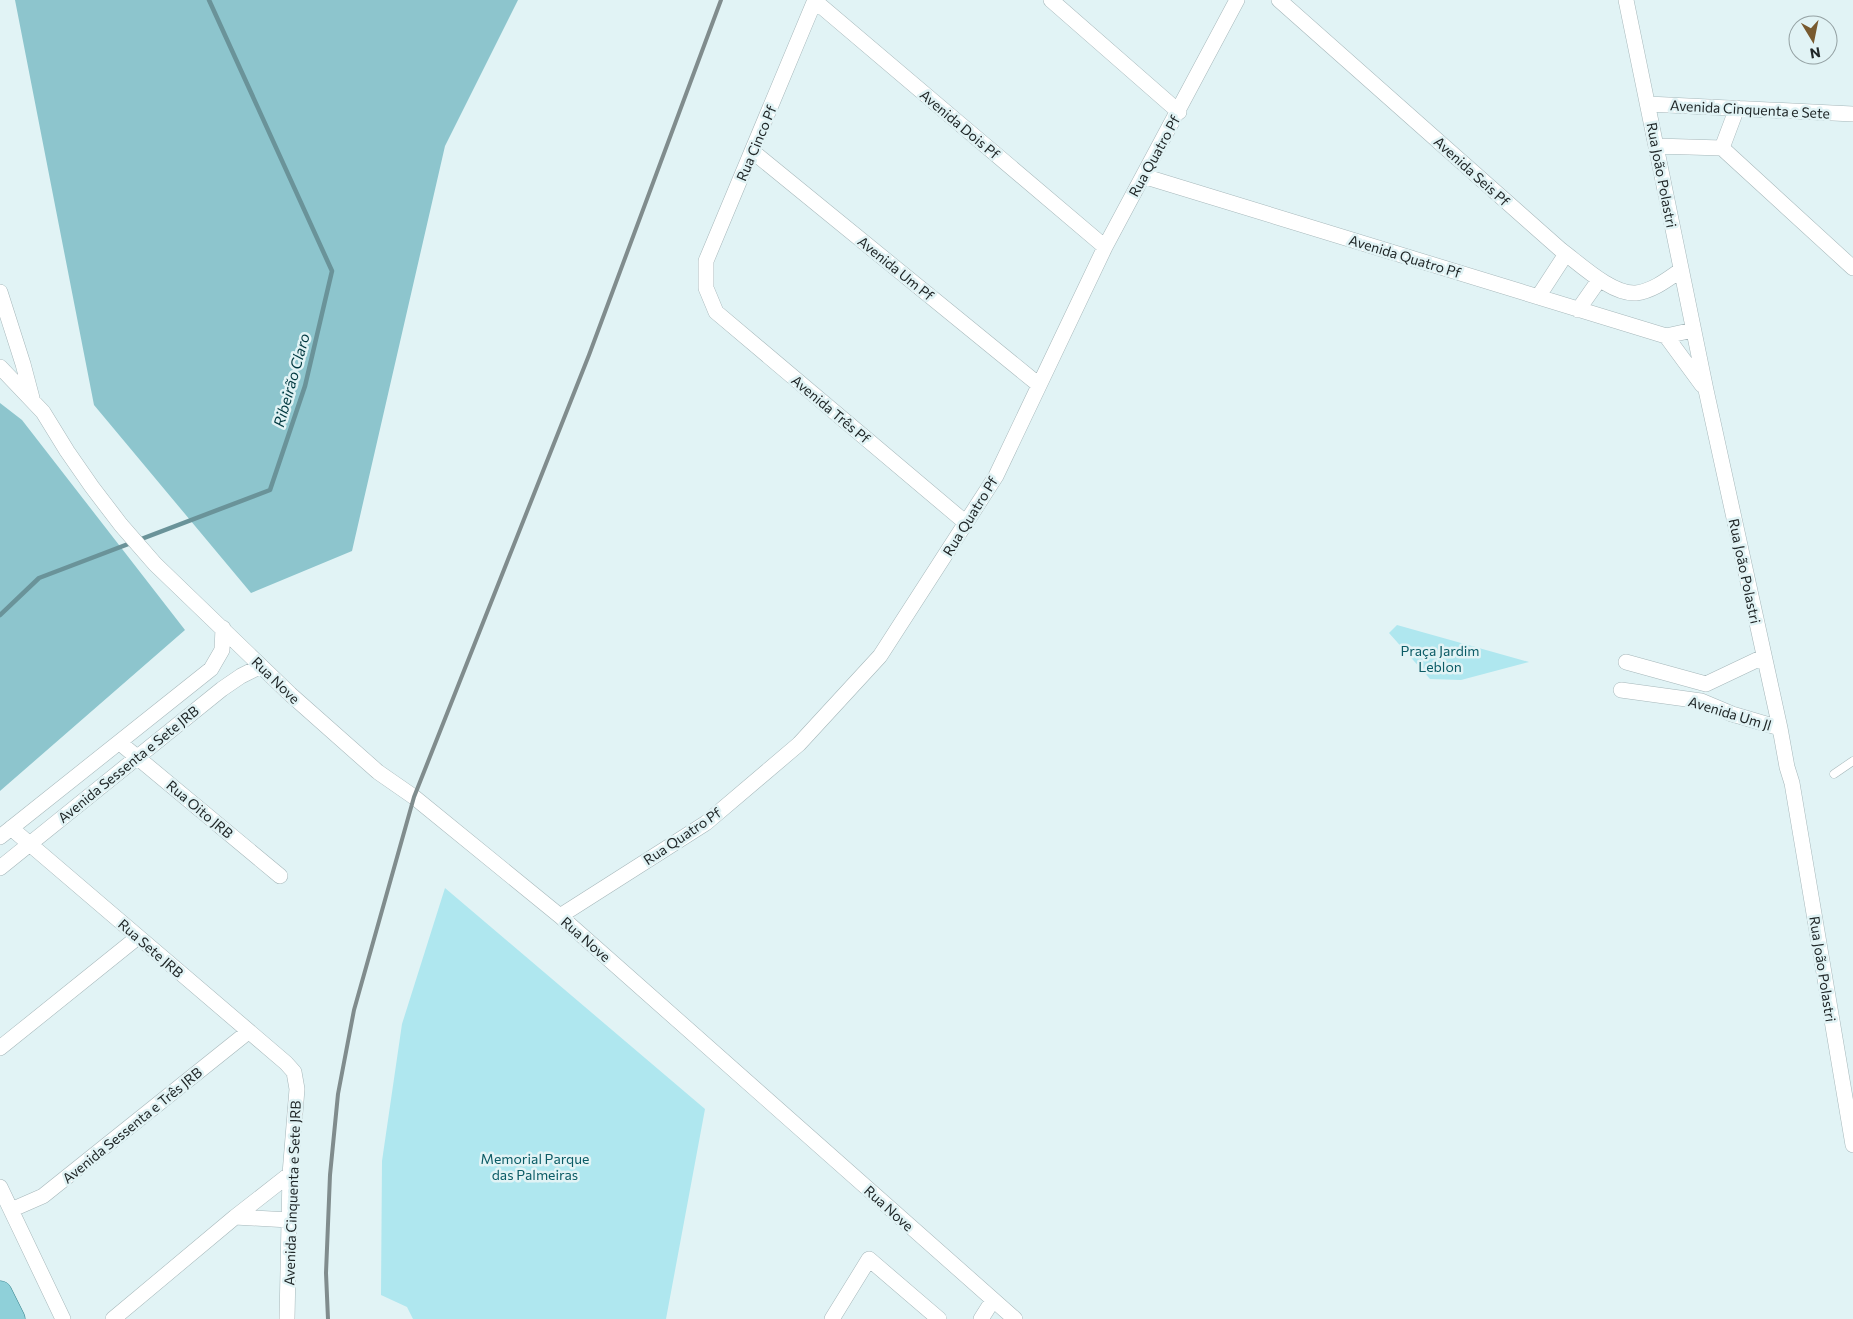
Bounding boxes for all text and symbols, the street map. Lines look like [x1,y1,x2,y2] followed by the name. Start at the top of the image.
[1788,15,1838,65] north arrow
[1809,44,1822,63] text: N
[917,86,1004,163] street label: Avenida Dois Pf
[1670,96,1830,122] street label: Avenida Cinquenta e Sete
[732,102,780,183] street label: Rua Cinco Pf
[1125,112,1184,200] street label: Rua Quatro Pf
[1643,121,1681,229] street label: Rua João Polastri
[1431,133,1514,210] street label: Avenida Seis Pf
[1347,231,1463,281] street label: Avenida Quatro Pf
[855,232,938,304] street label: Avenida Um Pf
[269,331,313,429] water label: Ribeirão Claro
[788,371,874,447] street label: Avenida Três Pf
[939,473,1001,559] street label: Rua Quatro Pf
[1726,517,1764,625] street label: Rua João Polastri
[1400,642,1480,675] park label: Praça Jardim Leblon
[248,653,304,707] street label: Rua Nove
[1686,692,1774,734] street label: Avenida Um Jl
[54,702,202,826] street label: Avenida Sessenta e Sete JRB
[163,776,237,842] street label: Rua Oito JRB
[640,803,725,868] street label: Rua Quatro Pf
[558,913,614,965] street label: Rua Nove
[115,915,187,981] street label: Rua Sete JRB
[1806,915,1840,1023] street label: Rua João Polastri
[59,1063,205,1187] street label: Avenida Sessenta e Três JRB
[280,1100,304,1286] street label: Avenida Cinquenta e Sete JRB
[481,1150,589,1183] park label: Memorial Parque das Palmeiras
[861,1182,917,1234] street label: Rua Nove

